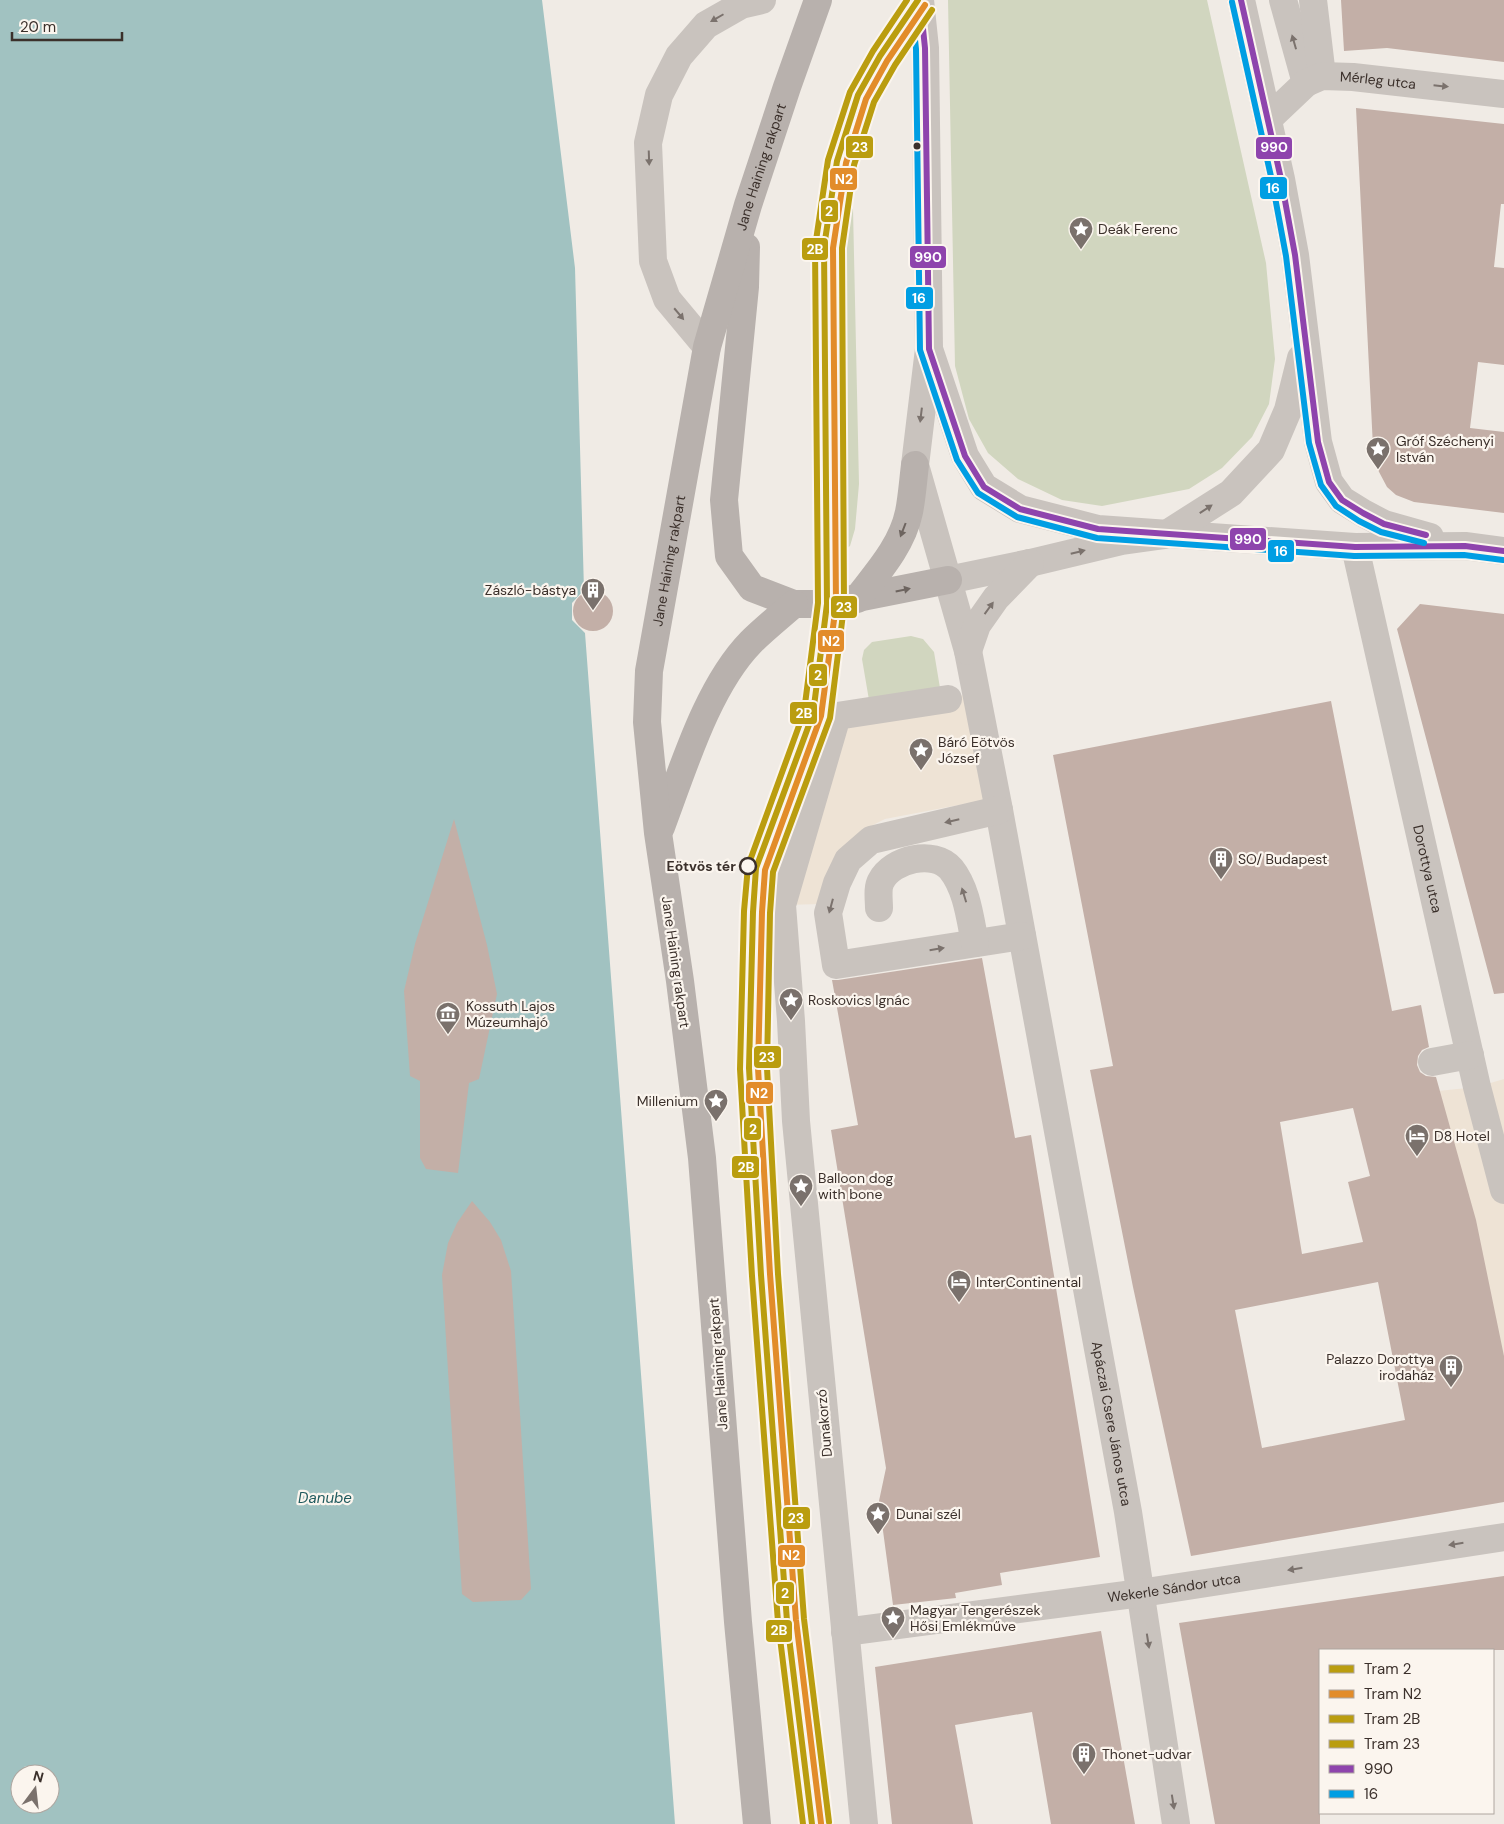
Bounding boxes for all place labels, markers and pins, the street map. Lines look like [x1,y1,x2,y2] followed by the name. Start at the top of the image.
[912,141,922,151] unlabelled marker
[1068,216,1094,250] place icon: Deák Ferenc
[1098,220,1178,238] place label: Deák Ferenc
[1396,432,1494,466] place label: Gróf Széchenyi István
[1365,436,1391,470] place icon: Gróf Széchenyi István
[580,577,606,611] building icon: Zászló-bástya
[485,581,576,599] place label: Zászló-bástya
[938,733,1015,767] place label: Báró Eötvös József
[908,737,934,771] place icon: Báró Eötvös József
[1208,846,1234,880] building icon: SO/ Budapest
[1238,850,1327,868] place label: SO/ Budapest
[667,857,736,875] place label: Eötvös tér
[739,857,757,875] marker: Eötvös tér
[778,987,804,1021] place icon: Roskovics Ignác
[808,991,910,1009] place label: Roskovics Ignác
[466,997,555,1031] place label: Kossuth Lajos Múzeumhajó
[435,1001,461,1035] museum icon: Kossuth Lajos Múzeumhajó
[703,1088,729,1122] place icon: Millenium
[637,1092,698,1110] place label: Millenium
[1404,1123,1430,1157] hotel icon: D8 Hotel
[1434,1127,1490,1145] place label: D8 Hotel
[818,1169,893,1203] place label: Balloon dog with bone
[788,1173,814,1207] place icon: Balloon dog with bone
[946,1269,972,1303] hotel icon: InterContinental
[976,1273,1081,1291] place label: InterContinental
[1326,1350,1434,1384] place label: Palazzo Dorottya irodaház
[1438,1354,1464,1388] building icon: Palazzo Dorottya irodaház
[865,1501,891,1535] place icon: Dunai szél
[896,1505,961,1523] place label: Dunai szél
[910,1601,1040,1635] place label: Magyar Tengerészek Hősi Emlékműve
[880,1605,906,1639] place icon: Magyar Tengerészek Hősi Emlékműve
[1071,1741,1097,1775] building icon: Thonet-udvar
[1102,1745,1192,1763] place label: Thonet-udvar

